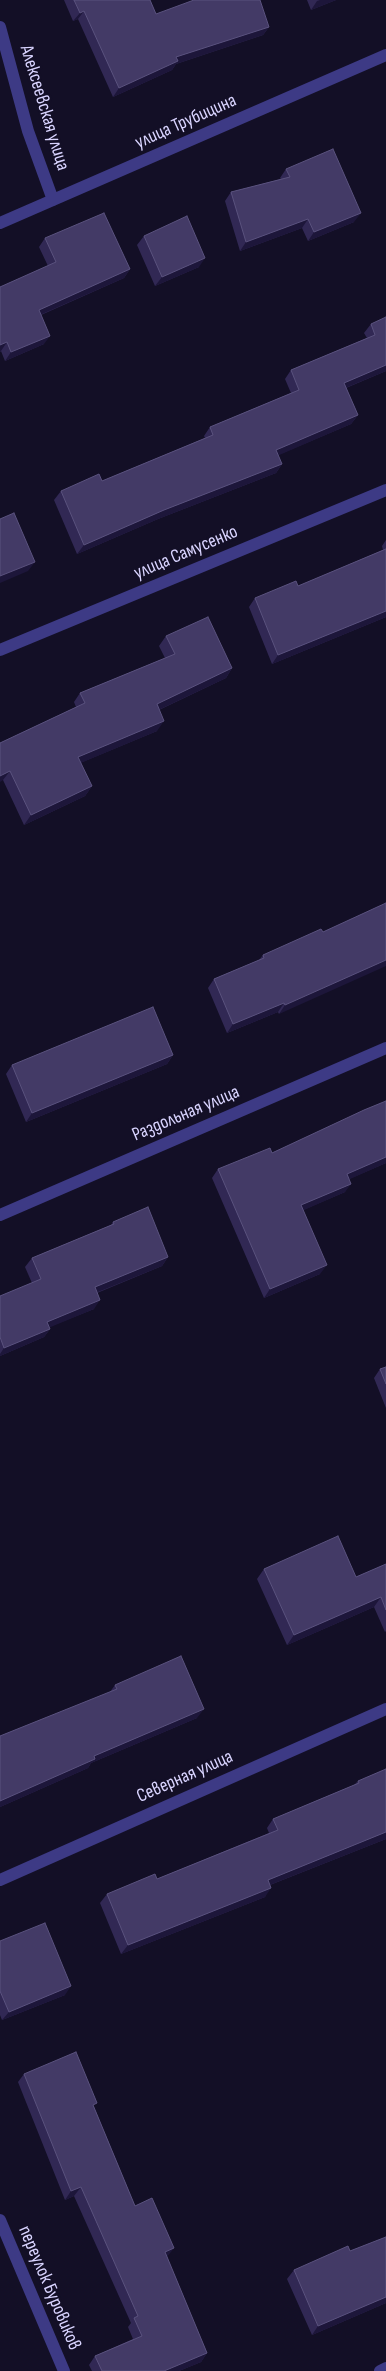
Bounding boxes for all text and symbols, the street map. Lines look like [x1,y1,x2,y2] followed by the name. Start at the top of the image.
[14,43,74,173] street label: Алексеевская улица
[132,90,240,154] street label: улица Трубицина
[131,521,241,585] street label: улица Самусенко
[129,1081,243,1147] street label: Раздольная улица
[133,1746,237,1808] street label: Северная улица
[13,2222,85,2354] street label: переулок Буровиков

